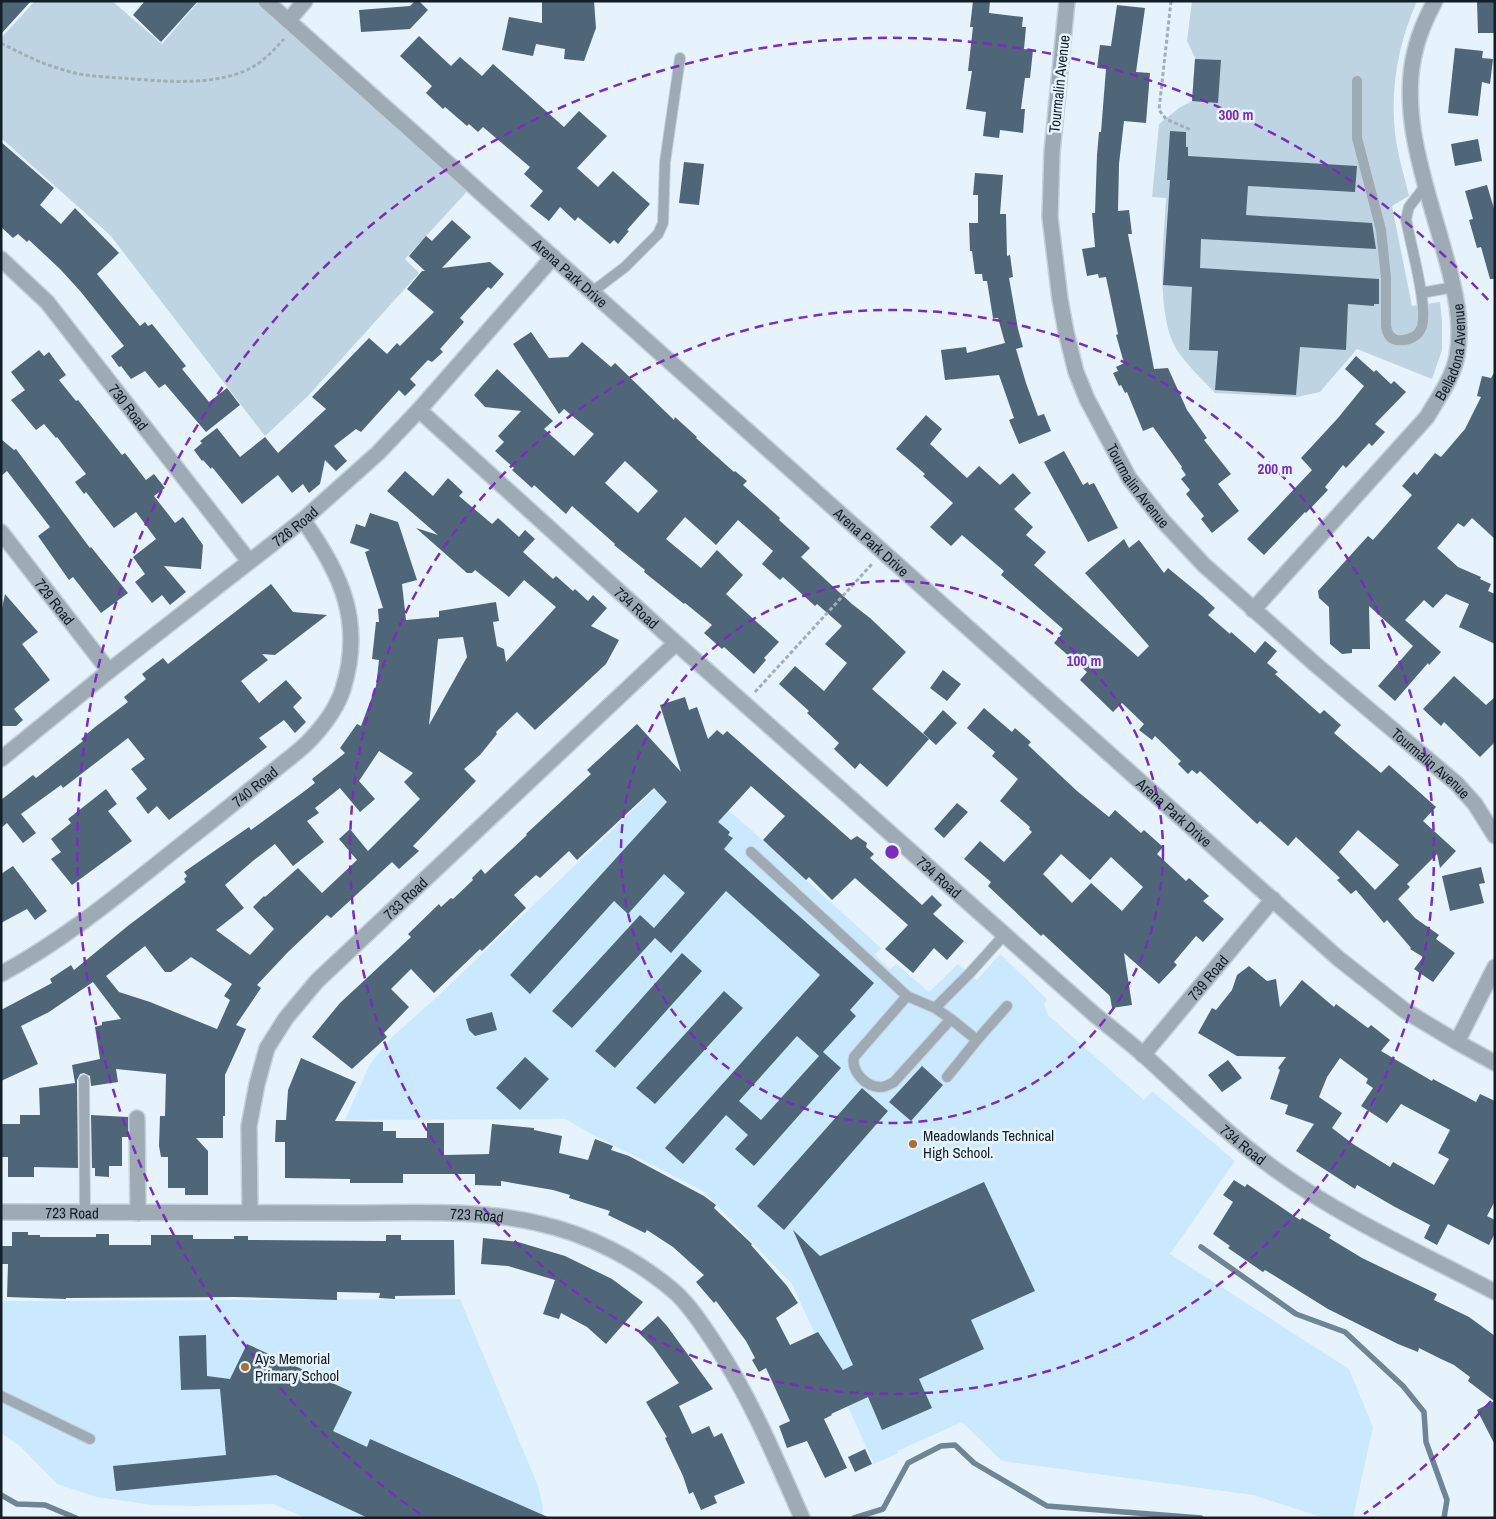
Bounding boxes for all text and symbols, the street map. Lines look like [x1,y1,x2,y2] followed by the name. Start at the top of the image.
[1043,34,1075,134] street label: Tourmalin Avenue
[1219,104,1253,125] text: 300 m
[527,233,613,312] street label: Arena Park Drive
[1429,302,1470,404] street label: Belladona Avenue
[104,379,154,434] street label: 730 Road
[1102,440,1175,532] street label: Tourmalin Avenue
[1258,458,1292,479] text: 200 m
[267,501,322,551] street label: 726 Road
[829,502,914,581] street label: Arena Park Drive
[30,574,80,629] street label: 729 Road
[610,582,664,633] street label: 734 Road
[1067,650,1101,671] text: 100 m
[1387,723,1475,803] street label: Tourmalin Avenue
[227,761,282,811] street label: 740 Road
[1132,772,1217,852] street label: Arena Park Drive
[883,843,901,861] centre of rings
[912,851,966,902] street label: 734 Road
[379,872,432,924] street label: 733 Road
[1183,950,1233,1005] street label: 739 Road
[1216,1119,1270,1169] street label: 734 Road
[923,1125,1054,1163] place label: Meadowlands Technical High School.
[907,1138,919,1150] marker: Meadowlands Technical High School.
[45,1202,99,1223] street label: 723 Road
[450,1202,505,1227] street label: 723 Road
[254,1348,339,1386] place label: Ays Memorial Primary School
[239,1361,251,1373] marker: Ays Memorial Primary School

